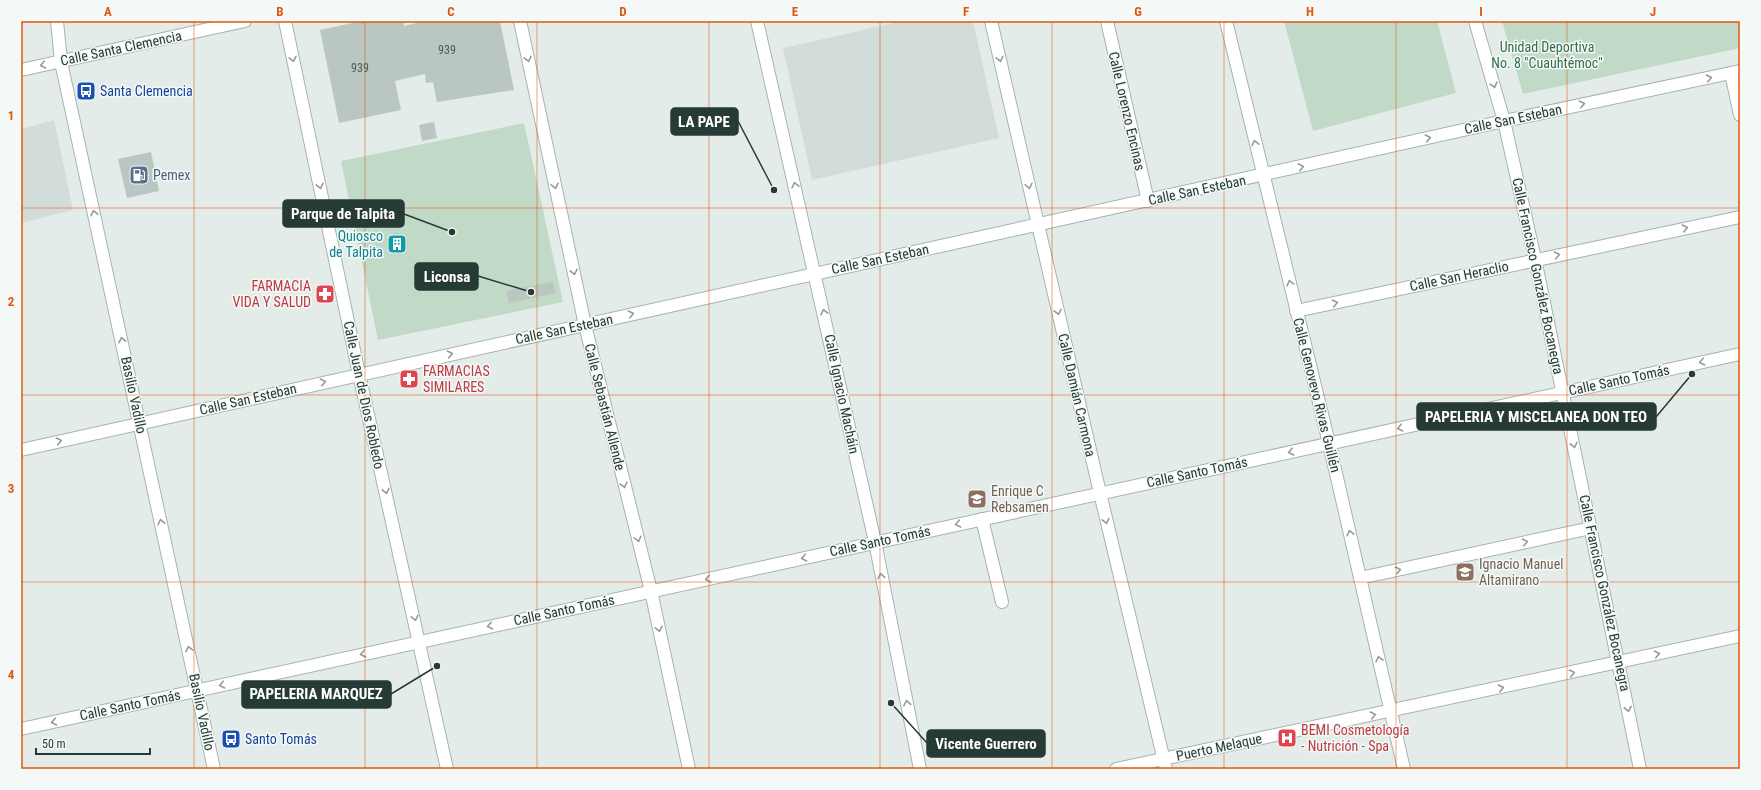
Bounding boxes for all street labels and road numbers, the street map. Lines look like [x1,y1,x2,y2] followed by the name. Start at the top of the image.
[59,27,183,69] street label: Calle Santa Clemencia
[1106,50,1148,172] street label: Calle Lorenzo Encinas
[1463,101,1563,137] street label: Calle San Esteban
[1147,172,1247,208] street label: Calle San Esteban
[1509,176,1567,376] street label: Calle Francisco González Bocanegra
[830,241,930,277] street label: Calle San Esteban
[1408,258,1510,294] street label: Calle San Heraclio
[514,311,614,347] street label: Calle San Esteban
[1290,316,1344,474] street label: Calle Genovevo Rivas Guillén
[341,320,387,470] street label: Calle Juan de Dios Robledo
[1055,332,1099,458] street label: Calle Damián Carmona
[822,333,862,455] street label: Calle Ignacio Macháin
[582,342,629,472] street label: Calle Sebastián Allende
[118,355,150,435] street label: Basilio Vadillo
[1567,361,1671,399] street label: Calle Santo Tomás
[198,380,298,418] street label: Calle San Esteban
[1145,453,1249,491] street label: Calle Santo Tomás
[1576,493,1634,693] street label: Calle Francisco González Bocanegra
[828,522,932,560] street label: Calle Santo Tomás
[512,591,616,629] street label: Calle Santo Tomás
[186,672,218,752] street label: Basilio Vadillo
[78,686,182,724] street label: Calle Santo Tomás
[1175,730,1264,764] street label: Puerto Melaque

